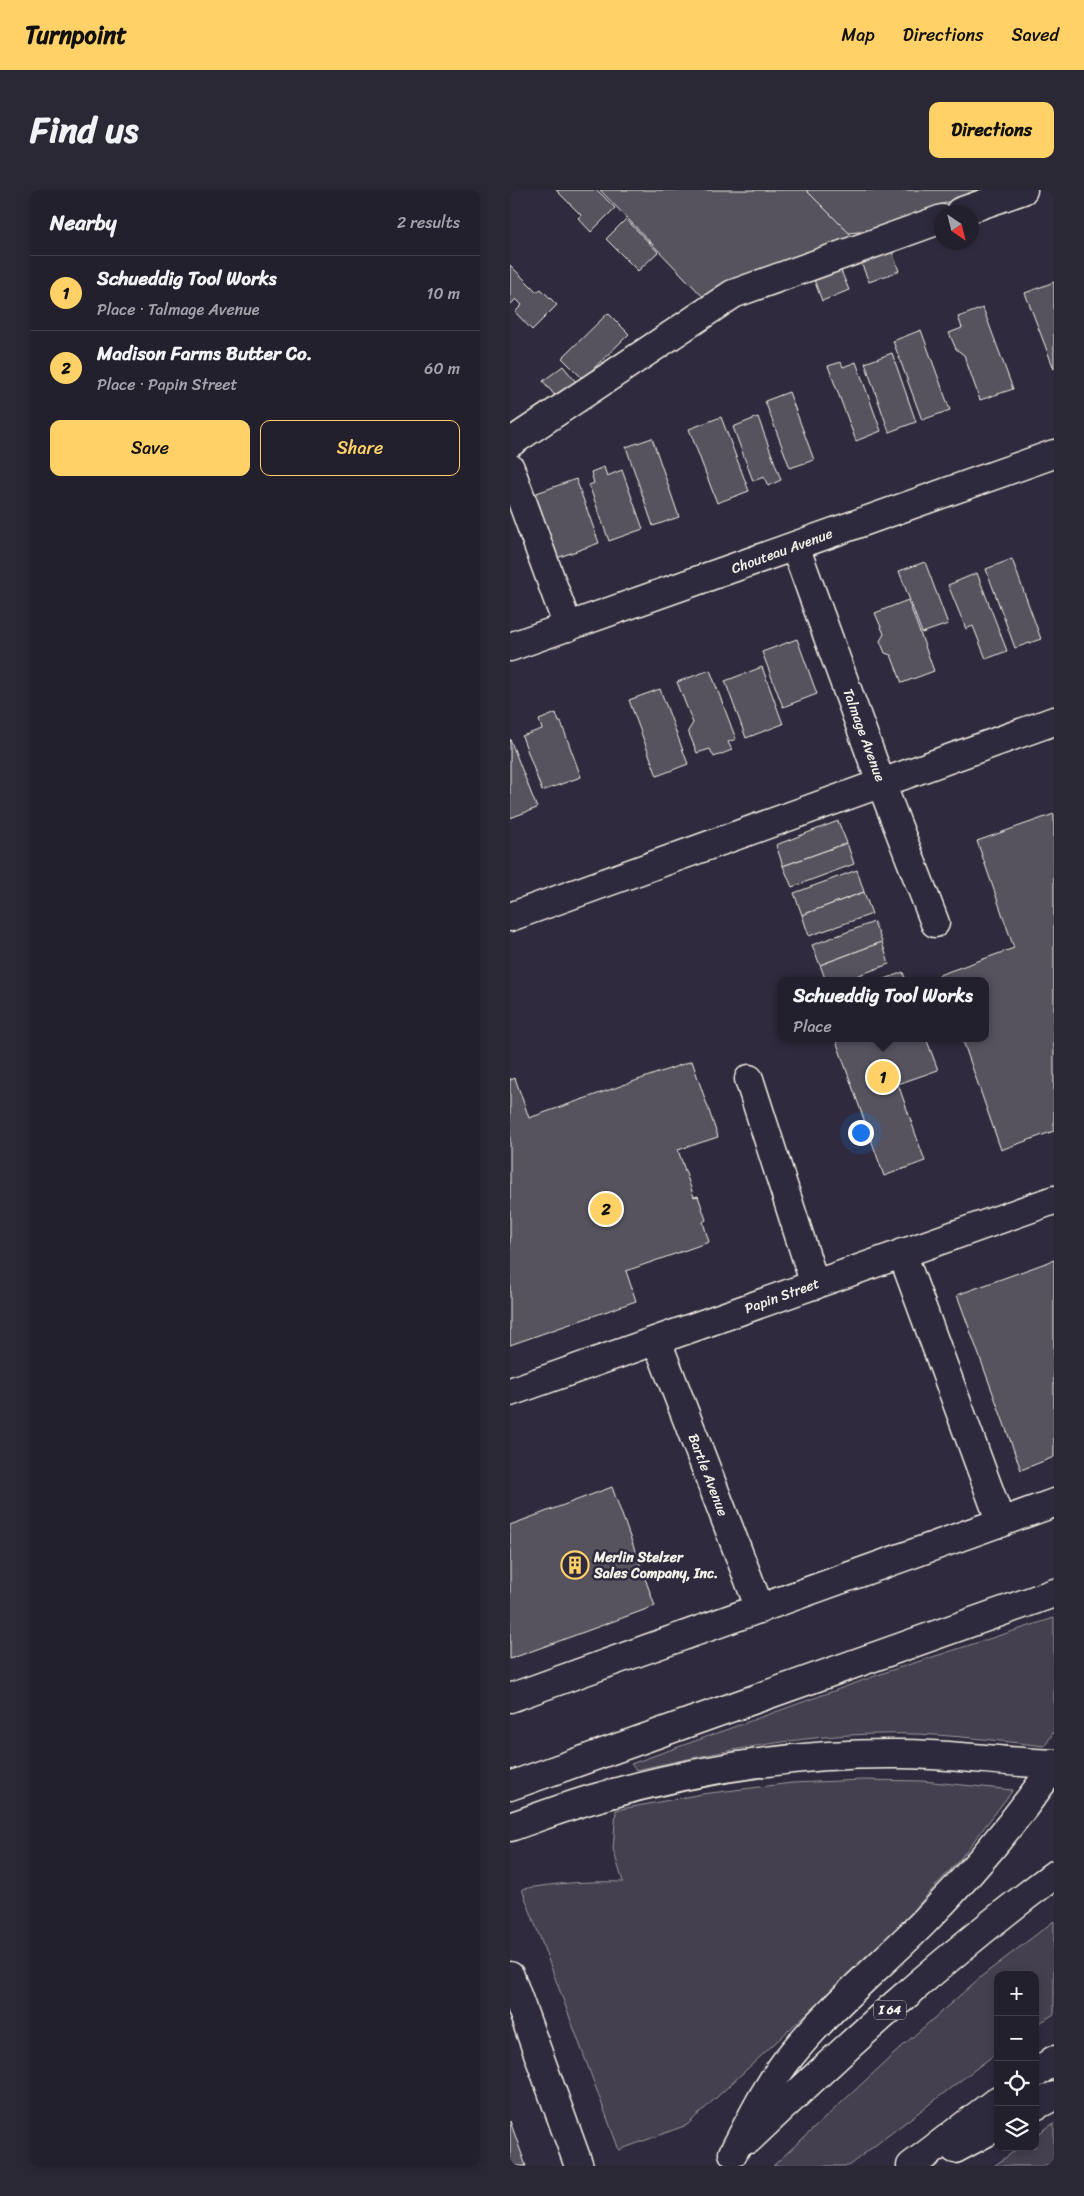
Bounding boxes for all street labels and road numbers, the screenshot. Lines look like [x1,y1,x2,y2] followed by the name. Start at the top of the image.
[728,521,836,581] street label: Chouteau Avenue
[836,685,893,785] street label: Talmage Avenue
[741,1271,823,1321] street label: Papin Street
[681,1430,735,1520] street label: Bartle Avenue
[874,2000,906,2020] road number: I 64

